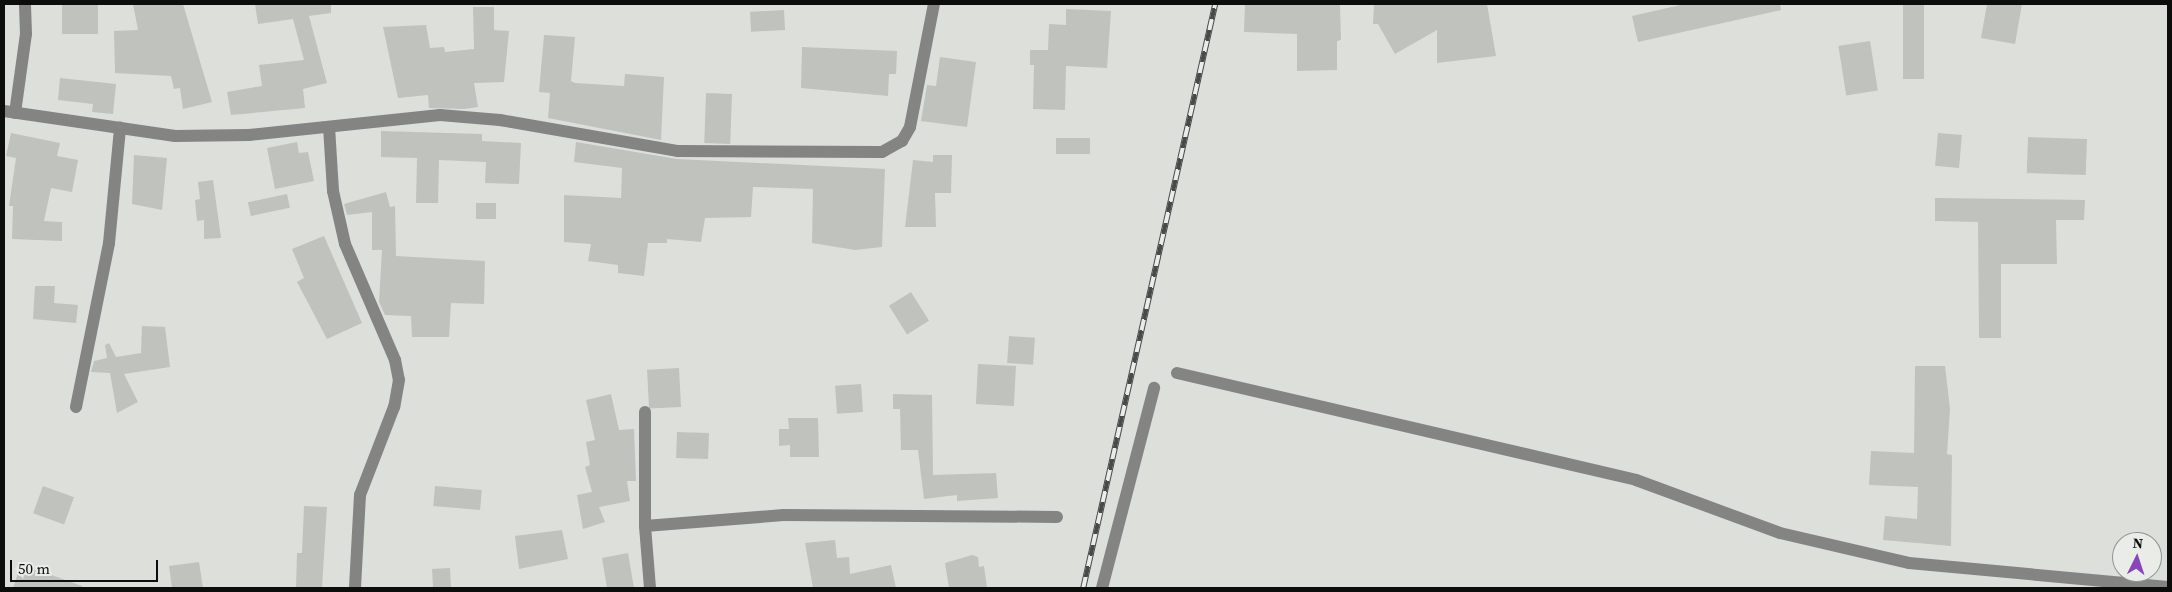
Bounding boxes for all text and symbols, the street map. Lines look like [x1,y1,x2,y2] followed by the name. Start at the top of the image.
[2112,532,2162,582] north arrow
[2132,533,2144,553] text: N
[12,550,160,582] scale bar
[18,558,50,579] text: 50 m

